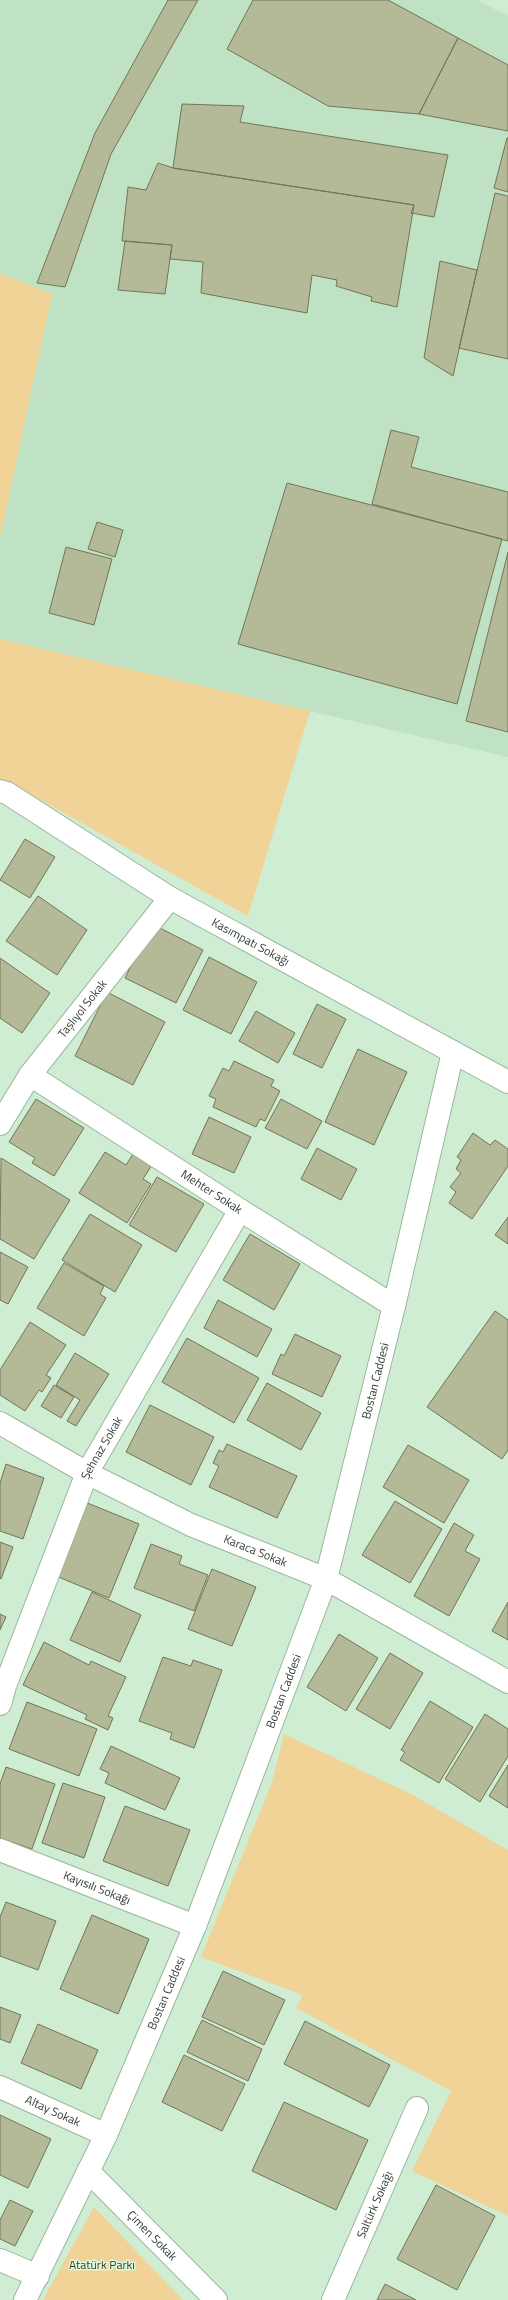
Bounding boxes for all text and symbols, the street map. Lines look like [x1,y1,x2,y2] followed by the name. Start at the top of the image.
[208,912,293,970] street label: Kasımpatı Sokağı
[53,975,111,1042] street label: Taşlıyol Sokak
[177,1164,247,1218] street label: Mehter Sokak
[356,1341,394,1421] street label: Bostan Caddesi
[76,1412,127,1482] street label: Şehnaz Sokak
[221,1529,291,1572] street label: Karaca Sokak
[260,1651,306,1731] street label: Bostan Caddesi
[61,1866,134,1909] street label: Kayısılı Sokağı
[142,1953,190,2033] street label: Bostan Caddesi
[22,2090,84,2131] street label: Altay Sokak
[351,2168,397,2241] street label: Saltürk Sokağı
[123,2206,182,2265] street label: Çimen Sokak
[69,2255,135,2274] park label: Atatürk Parkı

